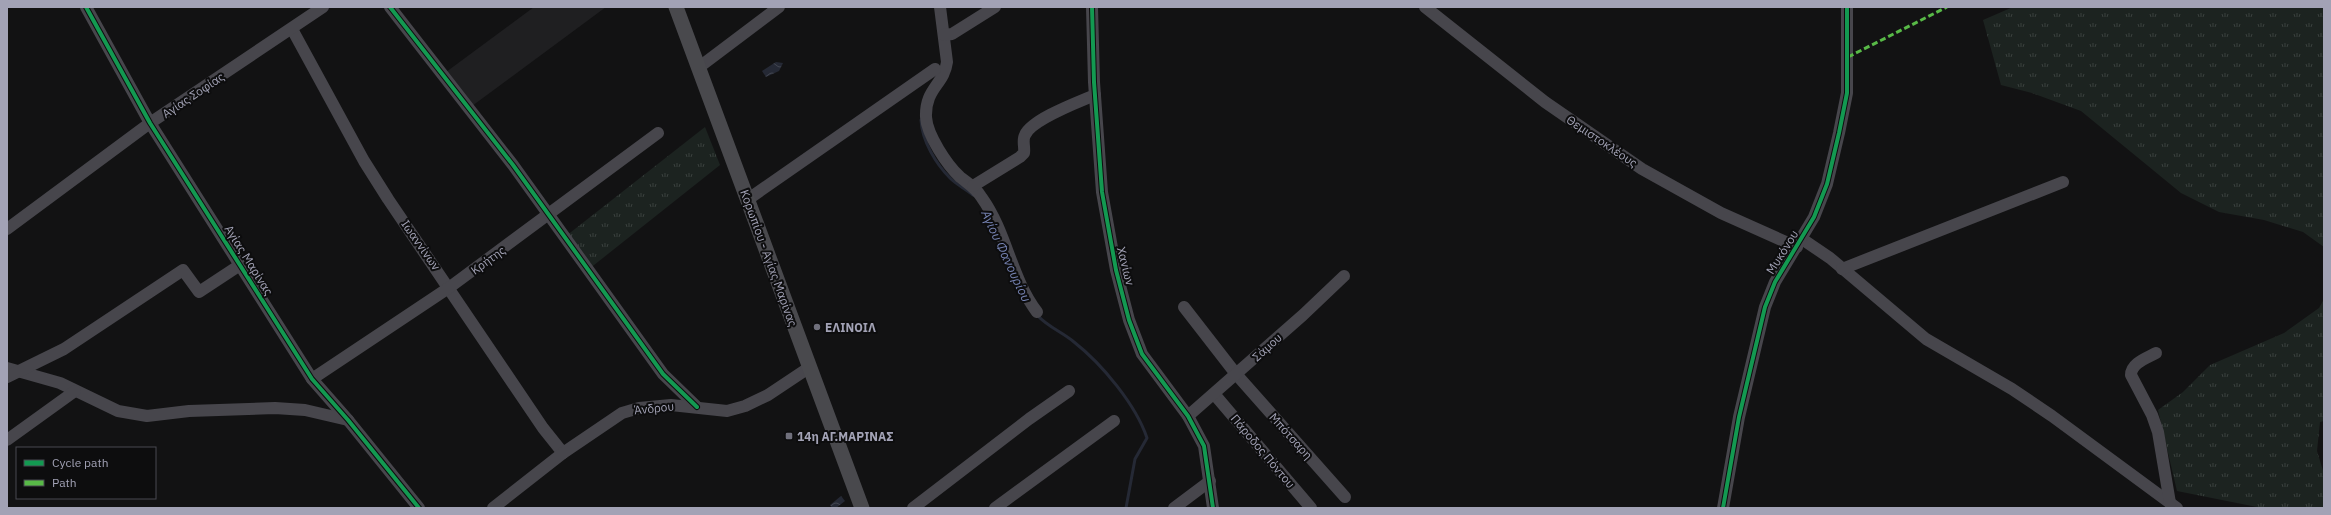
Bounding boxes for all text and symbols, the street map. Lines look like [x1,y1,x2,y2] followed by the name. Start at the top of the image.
[159,69,227,121] street label: Αγίας Σοφίας
[1564,112,1641,170] street label: Θεμιστοκλέους
[737,187,801,329] street label: Κορωπίου - Αγίας Μαρίνας
[977,206,1035,305] water label: Αγίου Φανουρίου
[398,217,444,273] street label: Ιωαννίνων
[221,222,277,298] street label: Αγίας Μαρίνας
[1763,227,1801,277] street label: Μυκόνου
[468,242,508,278] street label: Κρήτης
[1114,245,1138,287] street label: Χανίων
[825,320,876,335] place label: ΕΛΙΝΟΙΛ
[812,322,822,332] marker: ΕΛΙΝΟΙΛ
[1249,330,1285,364] street label: Σάμου
[633,398,675,418] street label: Άνδρου
[1266,410,1316,462] street label: Μπότσαρη
[1228,411,1298,491] street label: Πάροδος Πόντου
[797,429,894,444] place label: 14η ΑΓ.ΜΑΡΙΝΑΣ
[784,431,794,441] marker: 14η ΑΓ.ΜΑΡΙΝΑΣ
[16,447,156,499] legend
[52,455,109,470] text: Cycle path
[52,475,77,490] text: Path

